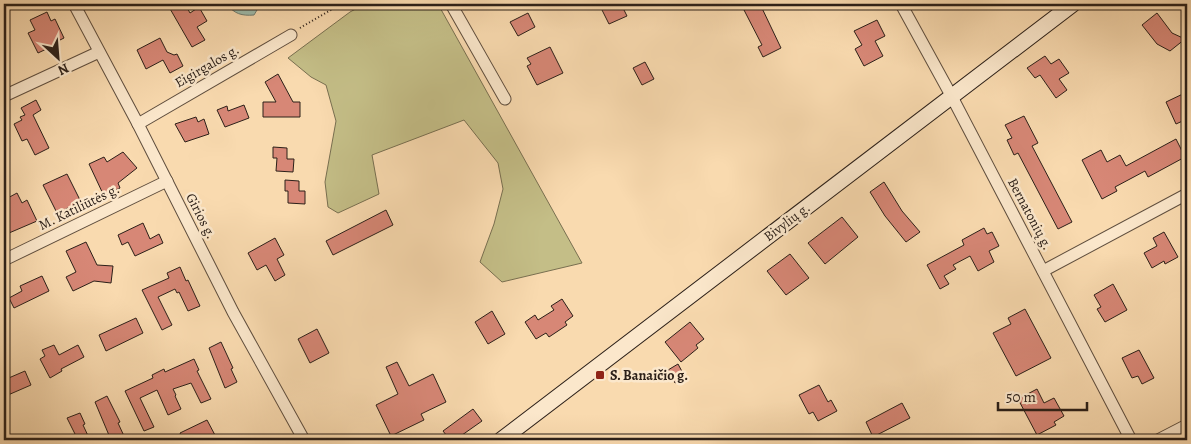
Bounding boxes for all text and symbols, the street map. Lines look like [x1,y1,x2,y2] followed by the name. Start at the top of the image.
[32,32,82,82] north arrow
[171,40,243,92] street label: Eigirgalos g.
[55,58,72,80] text: N
[1003,175,1057,253] street label: Bernatonių g.
[35,179,123,235] street label: M. Katiliūtės g.
[181,190,221,242] street label: Girios g.
[760,198,814,246] street label: Bivylių g.
[610,366,688,385] place label: S. Banaičio g.
[594,369,606,381] marker: S. Banaičio g.
[998,379,1087,411] scale bar
[1006,387,1036,407] text: 50 m

